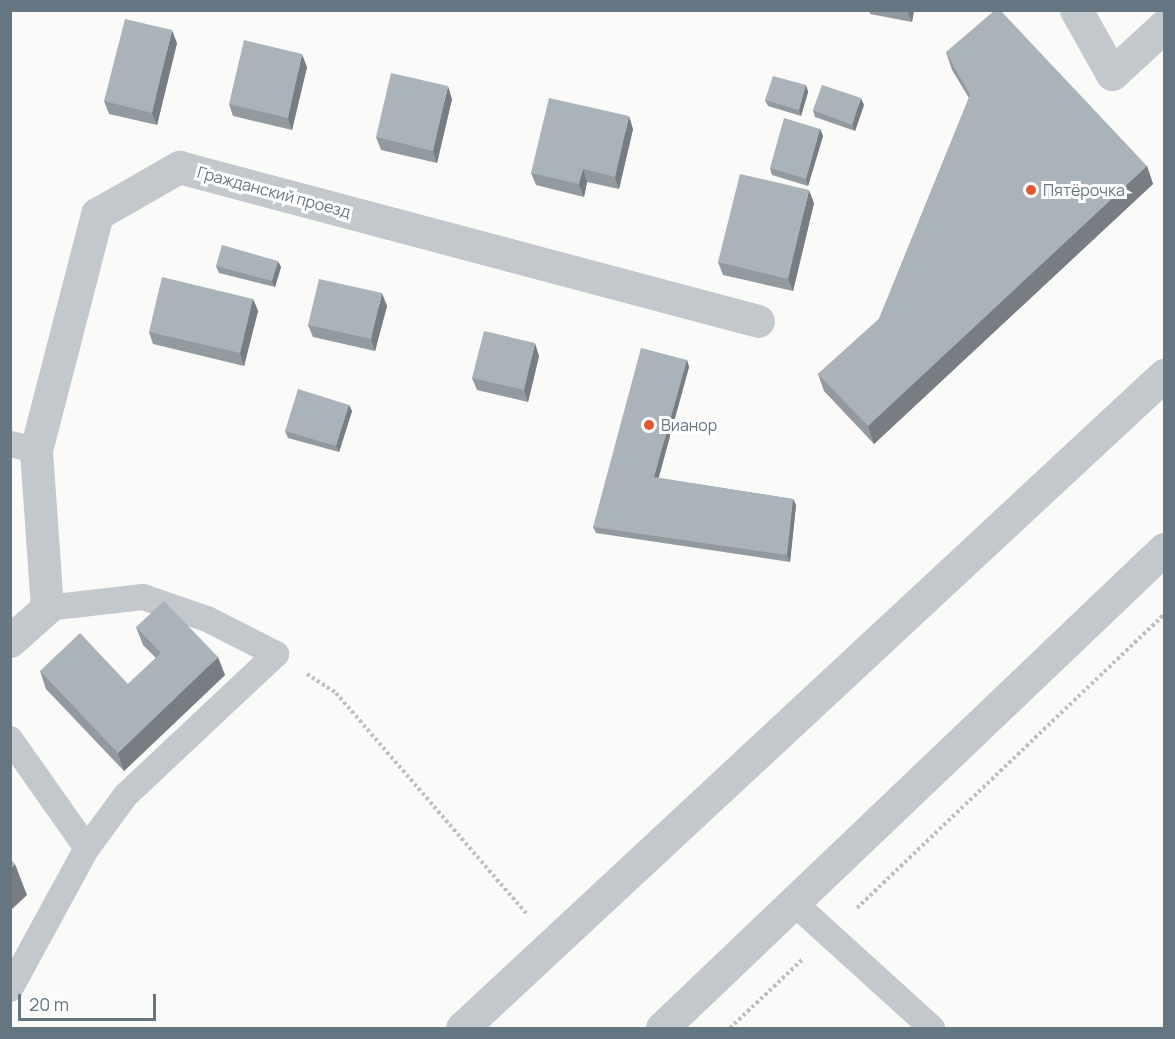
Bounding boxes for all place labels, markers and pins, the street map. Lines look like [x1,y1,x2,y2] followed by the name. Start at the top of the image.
[1043,180,1125,200] place label: Пятёрочка
[1024,183,1038,197] marker: Пятёрочка
[661,415,717,435] place label: Вианор
[642,418,656,432] marker: Вианор

